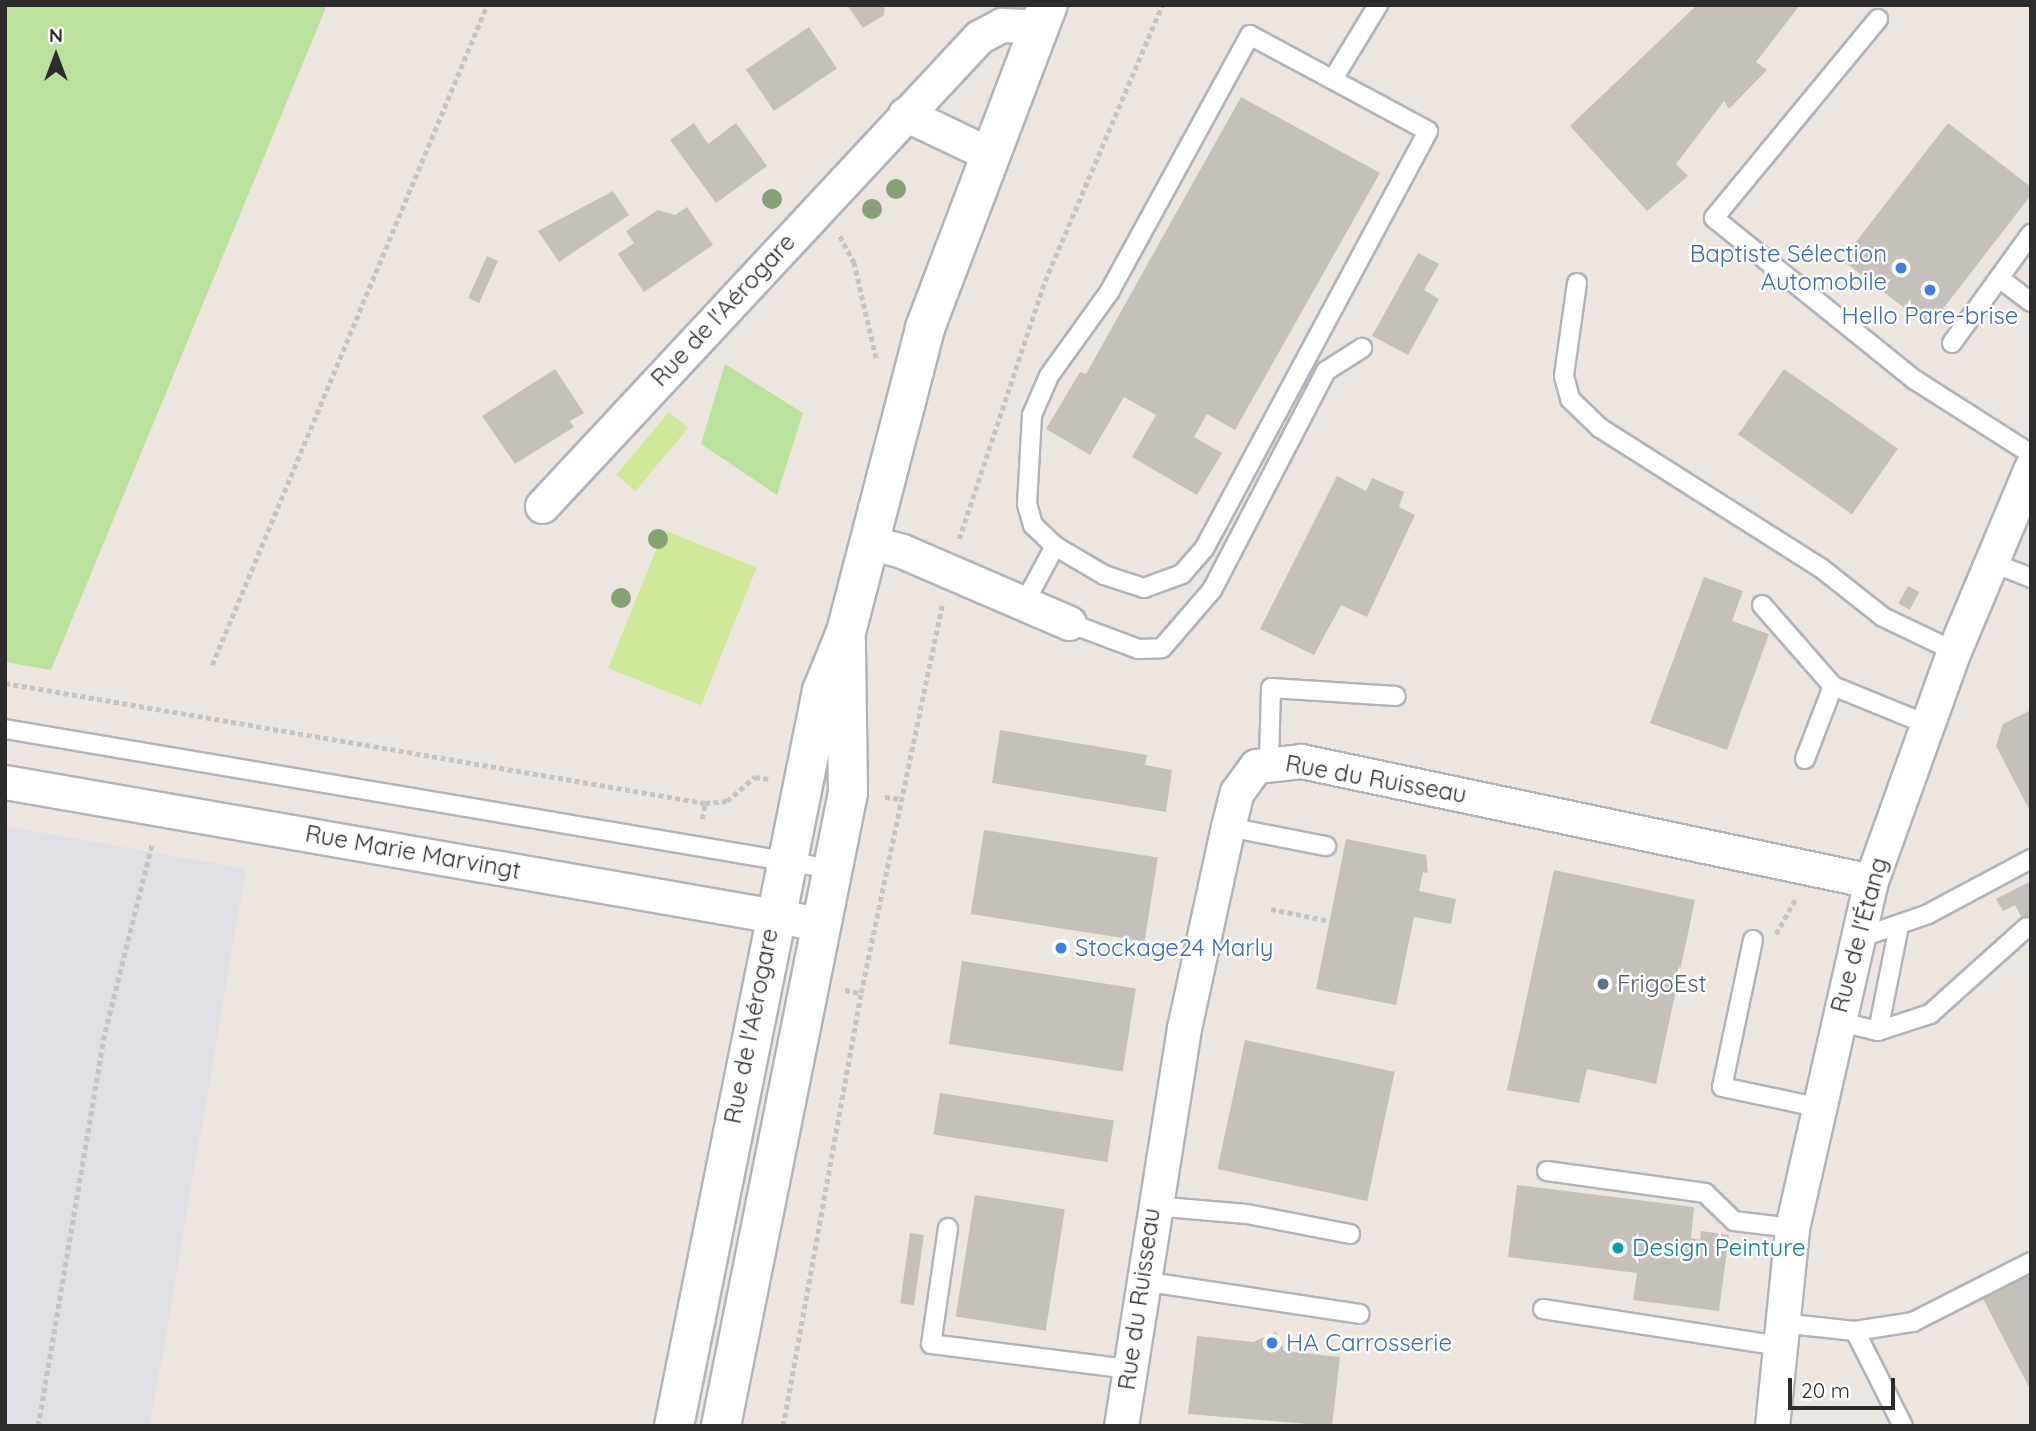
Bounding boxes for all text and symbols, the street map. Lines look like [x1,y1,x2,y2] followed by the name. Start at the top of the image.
[21,21,91,91] north arrow
[49,23,63,47] text: N
[645,228,801,392] street label: Rue de l'Aérogare
[1690,240,1887,296] place label: Baptiste Sélection Automobile
[1893,260,1909,276] marker: Baptiste Sélection Automobile
[1922,282,1938,298] marker: Hello Pare-brise
[1842,302,2018,330] place label: Hello Pare-brise
[1283,749,1469,809] street label: Rue du Ruisseau
[303,819,523,885] street label: Rue Marie Marvingt
[1824,854,1894,1016] street label: Rue de l'Étang
[718,926,784,1126] street label: Rue de l'Aérogare
[1075,934,1273,962] place label: Stockage24 Marly
[1053,940,1069,956] marker: Stockage24 Marly
[1617,970,1707,998] place label: FrigoEst
[1595,976,1611,992] marker: FrigoEst
[1112,1206,1166,1392] street label: Rue du Ruisseau
[1632,1234,1805,1262] place label: Design Peinture
[1610,1240,1626,1256] marker: Design Peinture
[1286,1329,1452,1357] place label: HA Carrosserie
[1264,1335,1280,1351] marker: HA Carrosserie
[1791,1364,1898,1408] scale bar
[1801,1377,1850,1403] text: 20 m

